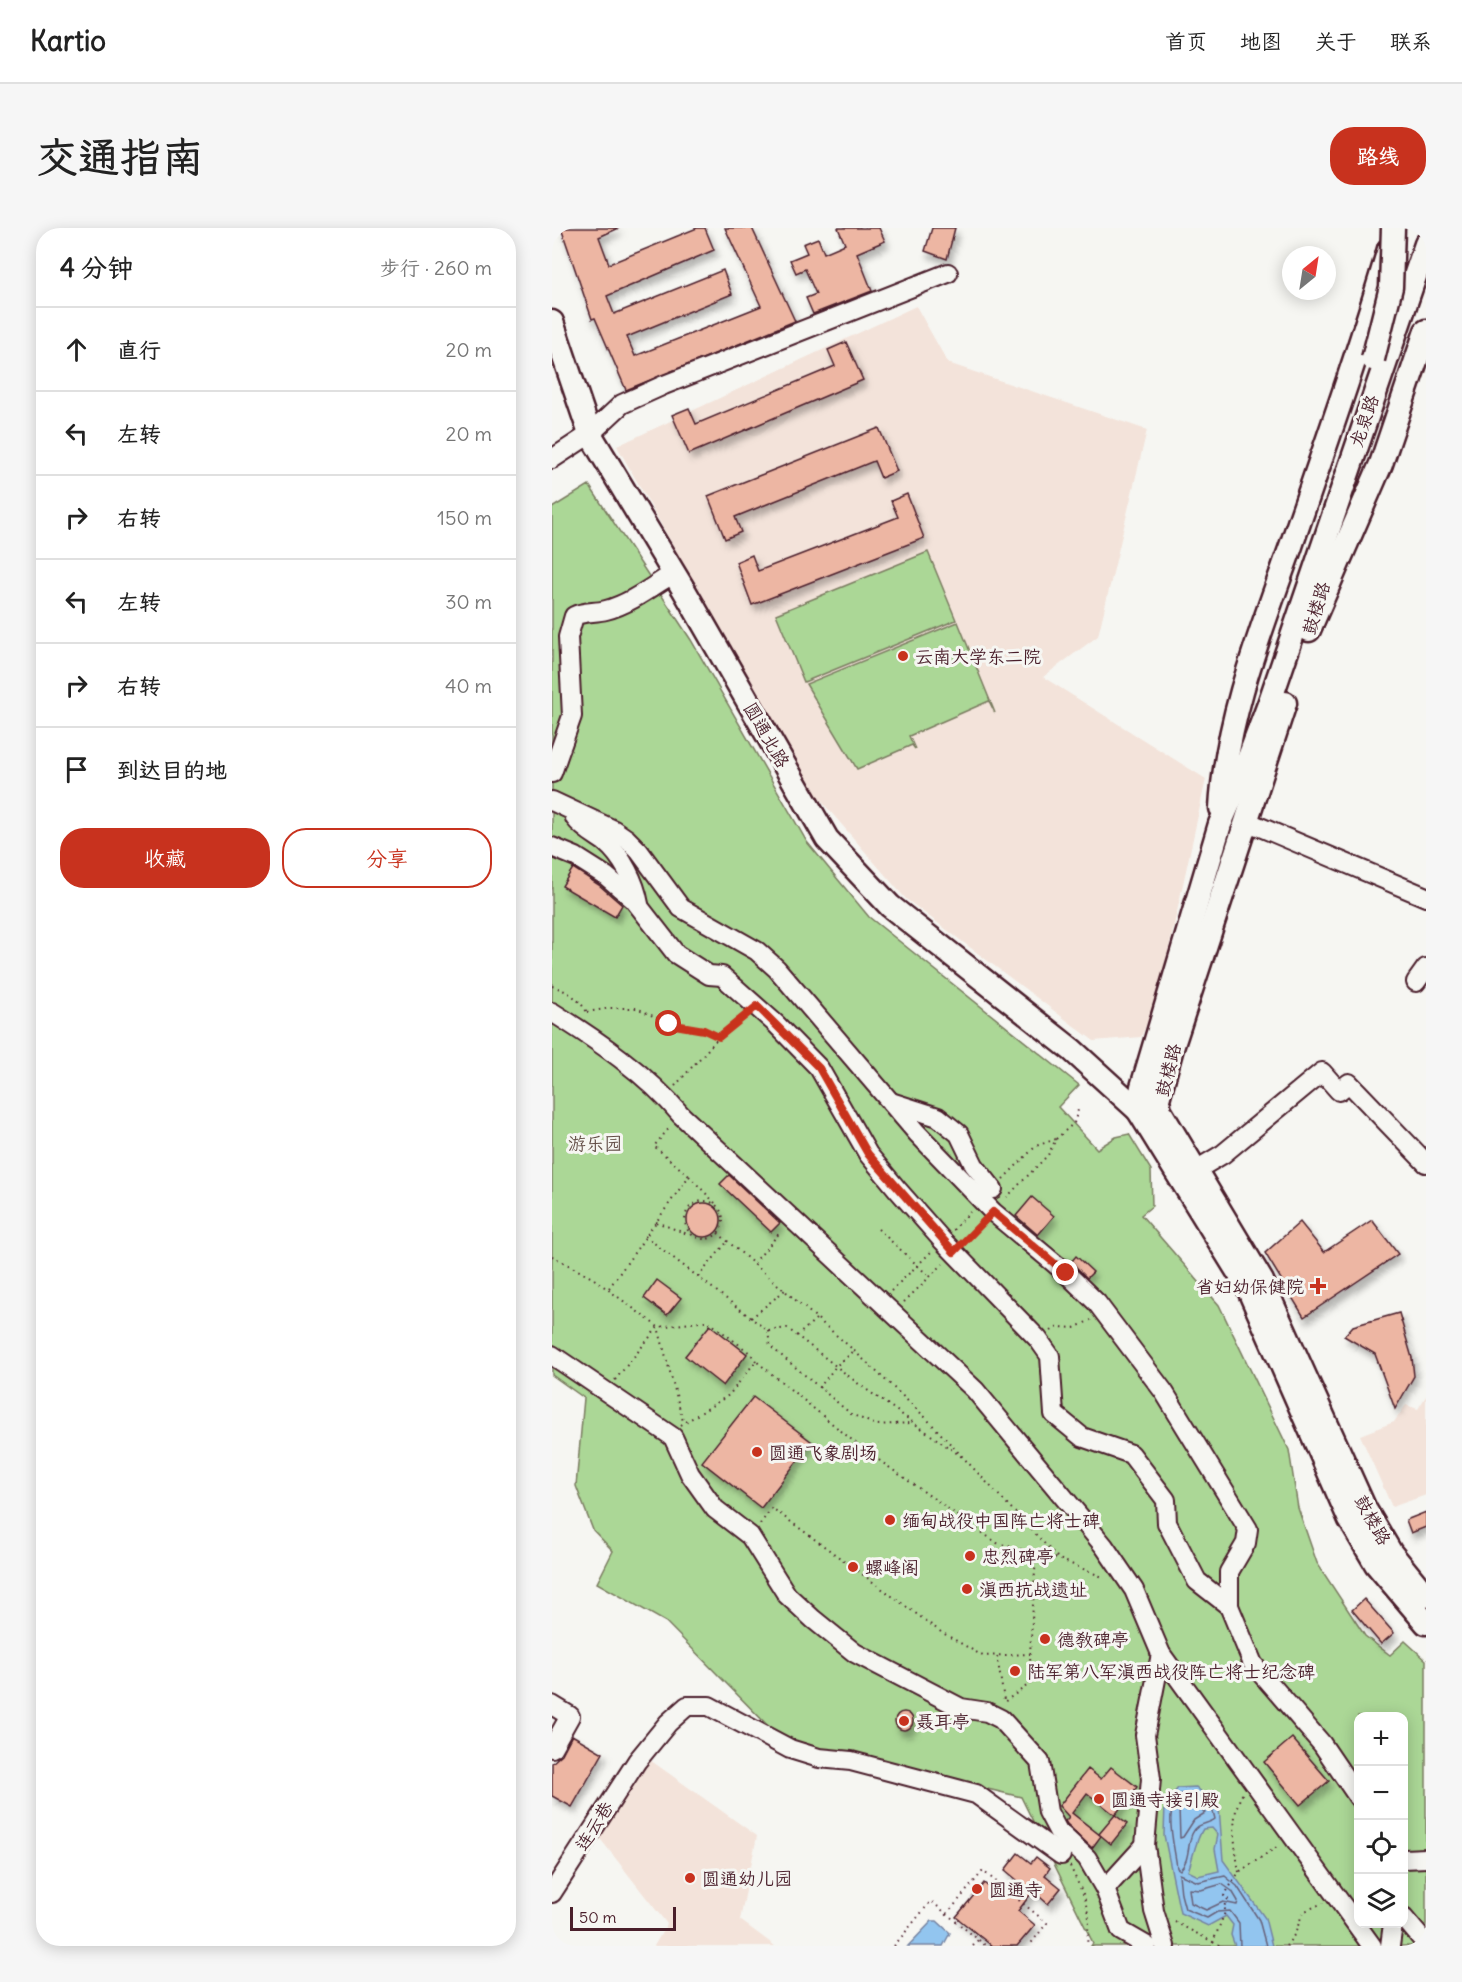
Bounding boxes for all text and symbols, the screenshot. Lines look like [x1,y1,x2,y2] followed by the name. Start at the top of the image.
[30,23,106,59] text: Kartio
[1165,28,1207,55] text: 首页
[1240,28,1282,55] text: 地图
[1315,28,1357,55] text: 关于
[1390,28,1432,55] text: 联系
[1330,127,1426,185] button: 路线
[36,131,204,183] text: 交通指南
[1282,246,1336,300] north arrow
[60,251,133,284] text: 4 分钟
[380,255,492,280] text: 步行 · 260 m
[60,333,93,366] icon: ahead
[117,336,161,364] text: 直行
[446,337,492,362] text: 20 m
[1344,392,1384,450] street label: 龙泉路
[60,417,93,450] icon: left
[117,420,161,448] text: 左转
[446,421,492,446] text: 20 m
[60,501,93,534] icon: right
[117,504,161,532] text: 右转
[437,505,492,530] text: 150 m
[1297,579,1335,637] street label: 鼓楼路
[60,585,93,618] icon: left
[117,588,161,616] text: 左转
[445,589,492,614] text: 30 m
[915,645,1041,668] place label: 云南大学东二院
[896,649,910,663] marker: 云南大学东二院
[60,669,93,702] icon: right
[117,672,161,700] text: 右转
[445,673,492,698] text: 40 m
[739,698,795,772] street label: 圆通北路
[60,753,93,786] icon: arrive
[117,756,227,784] text: 到达目的地
[60,828,270,888] button: 收藏
[282,828,492,888] button: 分享
[655,1010,681,1036] route start
[1150,1041,1186,1099] street label: 鼓楼路
[568,1132,622,1155] park label: 游乐园
[1052,1259,1078,1285] route end
[1196,1275,1304,1298] place label: 省妇幼保健院
[1309,1277,1327,1295] marker: 省妇幼保健院
[769,1441,877,1464] place label: 圆通飞象剧场
[750,1445,764,1459] marker: 圆通飞象剧场
[1350,1491,1396,1549] street label: 鼓楼路
[902,1509,1100,1532] place label: 缅甸战役中国阵亡将士碑
[883,1513,897,1527] marker: 缅甸战役中国阵亡将士碑
[982,1545,1054,1568] place label: 忠烈碑亭
[963,1549,977,1563] marker: 忠烈碑亭
[865,1556,919,1579] place label: 螺峰阁
[846,1560,860,1574] marker: 螺峰阁
[979,1578,1087,1601] place label: 滇西抗战遗址
[960,1582,974,1596] marker: 滇西抗战遗址
[1057,1628,1129,1651] place label: 德教碑亭
[1038,1632,1052,1646] marker: 德教碑亭
[1027,1660,1315,1683] place label: 陆军第八军滇西战役阵亡将士纪念碑
[1008,1664,1022,1678] marker: 陆军第八军滇西战役阵亡将士纪念碑
[916,1710,970,1733] place label: 聂耳亭
[1354,1712,1408,1928] map controls
[1354,1712,1408,1766] button: +
[897,1714,911,1728] marker: 聂耳亭
[1354,1766,1408,1820] button: −
[1111,1788,1219,1811] place label: 圆通寺接引殿
[1092,1792,1106,1806] marker: 圆通寺接引殿
[570,1797,618,1855] street label: 连云巷
[1354,1820,1408,1874] button: locate
[702,1867,792,1890] place label: 圆通幼儿园
[683,1871,697,1885] marker: 圆通幼儿园
[1354,1874,1408,1928] button: layers
[989,1878,1043,1901] place label: 圆通寺
[970,1882,984,1896] marker: 圆通寺
[570,1904,676,1932] scale bar
[579,1907,617,1927] text: 50 m

